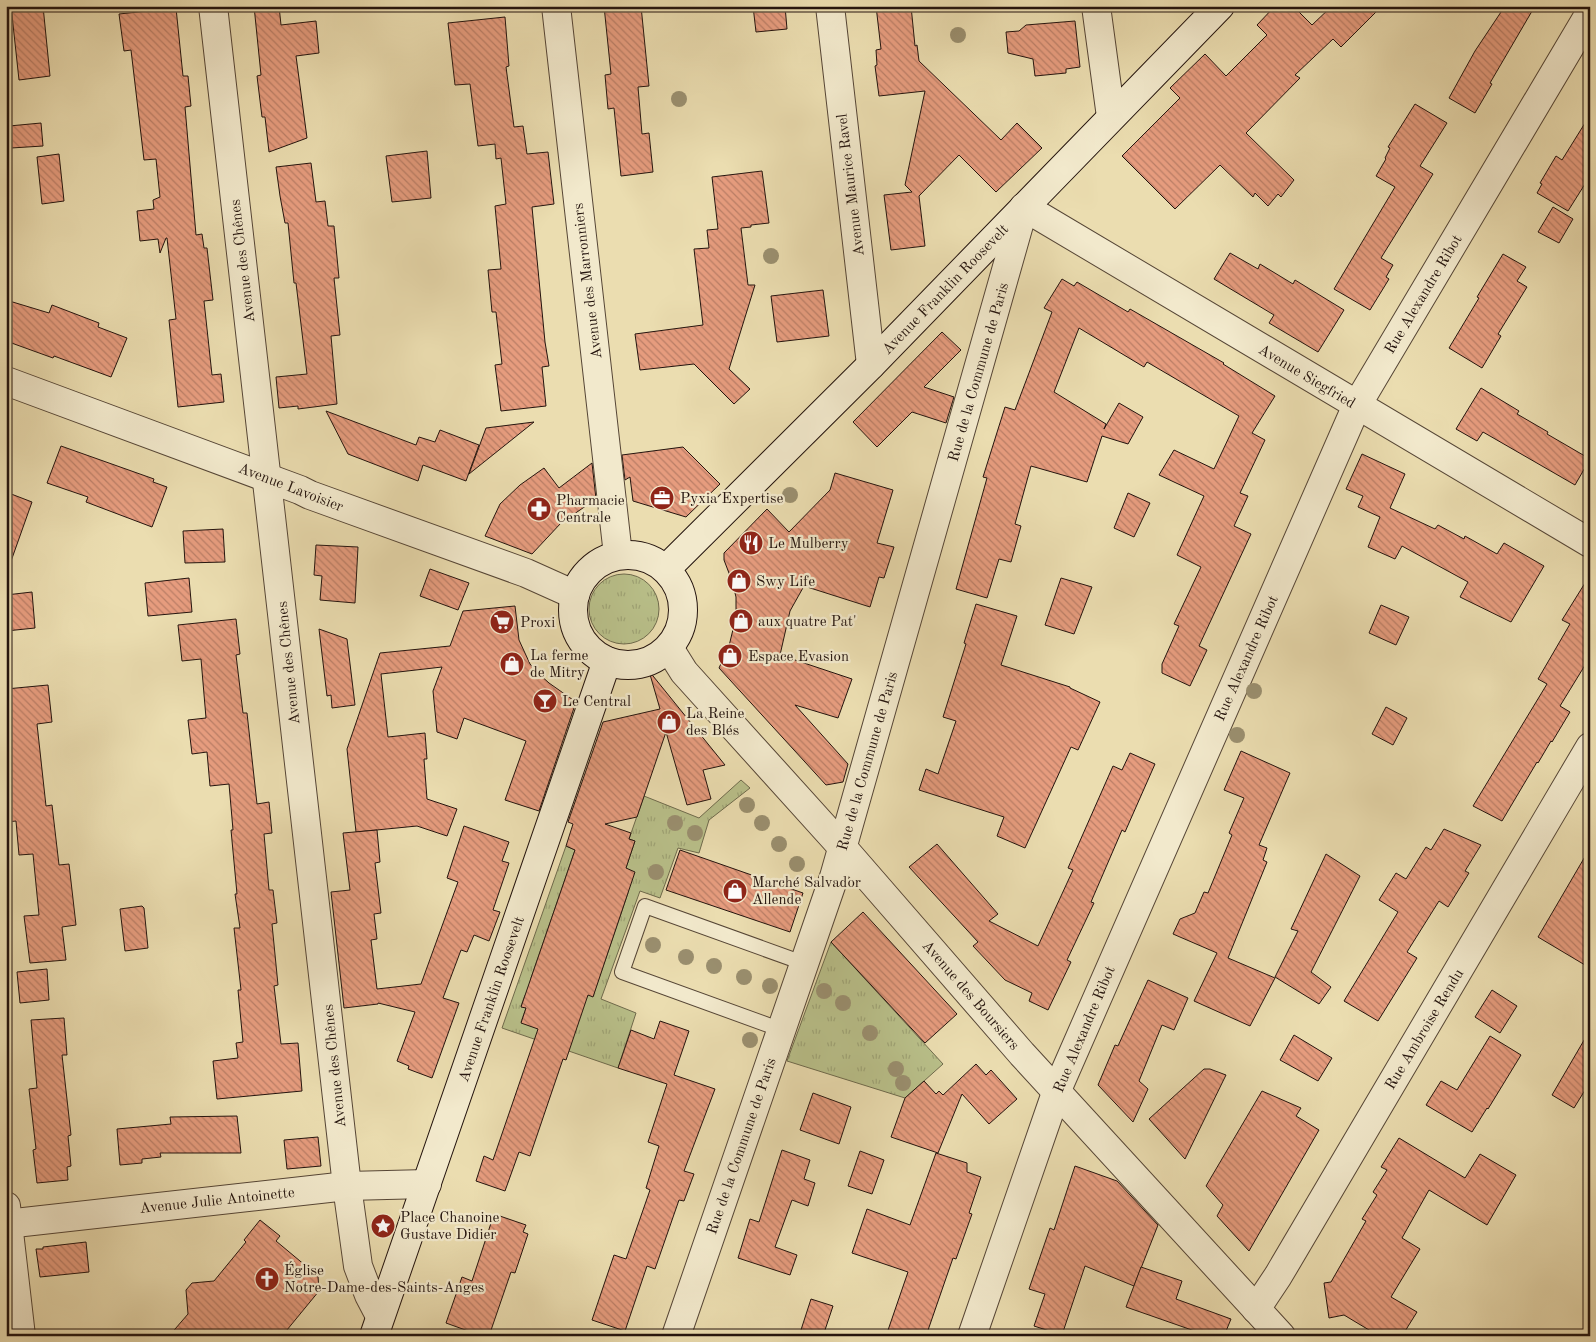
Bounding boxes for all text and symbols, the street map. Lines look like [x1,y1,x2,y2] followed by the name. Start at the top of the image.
[835,113,868,257] street label: Avenue Maurice Ravel
[228,198,258,323] street label: Avenue des Chênes
[571,202,605,360] street label: Avenue des Marronniers
[880,222,1012,358] street label: Avenue Franklin Roosevelt
[1383,233,1466,357] street label: Rue Alexandre Ribot
[947,281,1012,464] street label: Rue de la Commune de Paris
[1255,343,1357,412] street label: Avenue Siegfried
[236,461,345,515] street label: Avenue Lavoisier
[649,485,675,511] office icon: Pyxia Expertise
[680,492,783,507] place label: Pyxia Expertise
[556,494,625,526] place label: Pharmacie Centrale
[526,496,552,522] pharmacy icon: Pharmacie Centrale
[738,530,764,556] restaurant icon: Le Mulberry
[768,537,849,552] place label: Le Mulberry
[726,568,752,594] shop icon: Swy Life
[756,575,815,590] place label: Swy Life
[1213,594,1282,724] street label: Rue Alexandre Ribot
[276,600,303,725] street label: Avenue des Chênes
[728,608,754,634] shop icon: aux quatre Pat'
[489,609,515,635] supermarket icon: Proxi
[758,615,857,630] place label: aux quatre Pat'
[520,616,555,631] place label: Proxi
[717,643,743,669] shop icon: Espace Evasion
[530,649,589,681] place label: La ferme de Mitry
[748,650,849,665] place label: Espace Evasion
[499,651,525,677] shop icon: La ferme de Mitry
[836,670,901,853] street label: Rue de la Commune de Paris
[532,688,558,714] bar icon: Le Central
[562,695,631,710] place label: Le Central
[686,707,744,739] place label: La Reine des Blés
[656,709,682,735] shop icon: La Reine des Blés
[752,876,861,908] place label: Marché Salvador Allende
[722,878,748,904] shop icon: Marché Salvador Allende
[457,915,528,1084] street label: Avenue Franklin Roosevelt
[918,938,1021,1053] street label: Avenue des Boursiers
[1052,964,1119,1095] street label: Rue Alexandre Ribot
[1383,967,1467,1093] street label: Rue Ambroise Rendu
[322,1003,349,1128] street label: Avenue des Chênes
[705,1056,780,1237] street label: Rue de la Commune de Paris
[139,1186,296,1217] street label: Avenue Julie Antoinette
[400,1211,500,1243] place label: Place Chanoine Gustave Didier
[370,1213,396,1239] place icon: Place Chanoine Gustave Didier
[284,1261,484,1296] place label: Église Notre-Dame-des-Saints-Anges
[254,1266,280,1292] church icon: Église Notre-Dame-des-Saints-Anges

